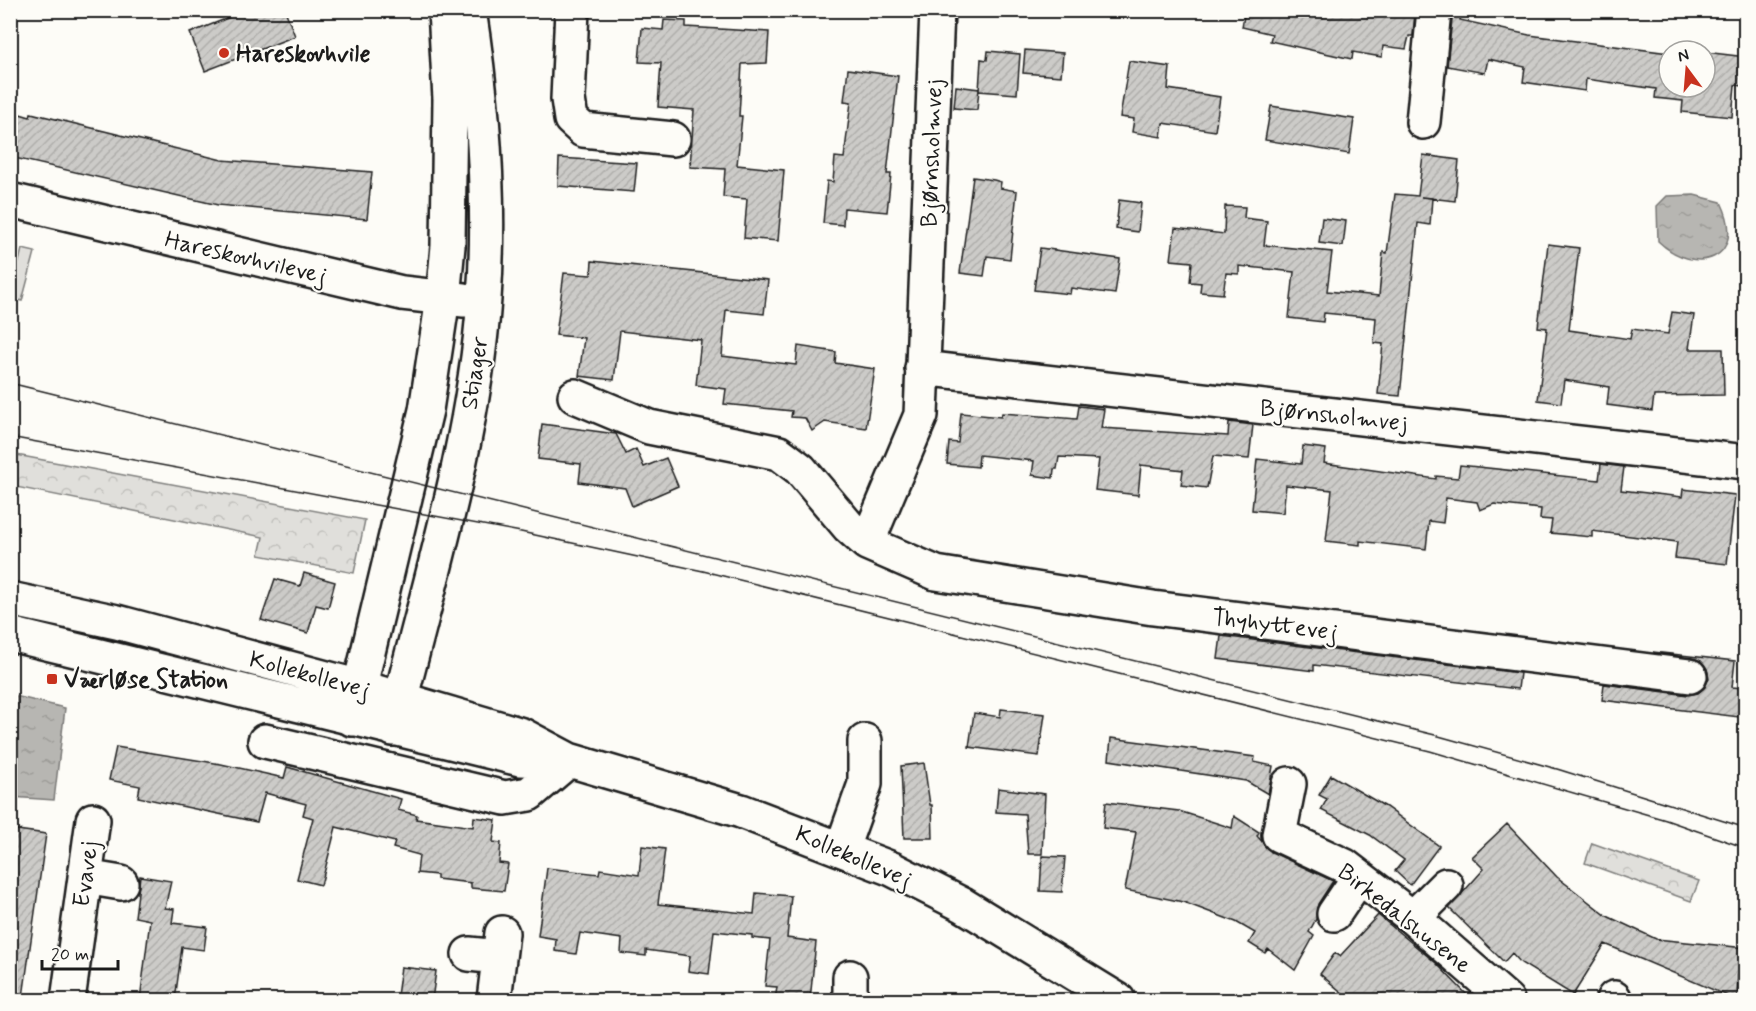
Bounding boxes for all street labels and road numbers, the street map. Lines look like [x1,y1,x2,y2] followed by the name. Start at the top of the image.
[914,78,951,228] street label: Bjørnsholmvej
[161,225,330,292] street label: Hareskovhvilevej
[454,335,497,412] street label: Stiager
[1258,393,1409,440] street label: Bjørnsholmvej
[1210,602,1340,649] street label: Thyhyttevej
[246,644,373,706] street label: Kollekollevej
[790,819,917,896] street label: Kollekollevej
[67,839,106,909] street label: Evavej
[1331,857,1477,981] street label: Birkedalshusene

